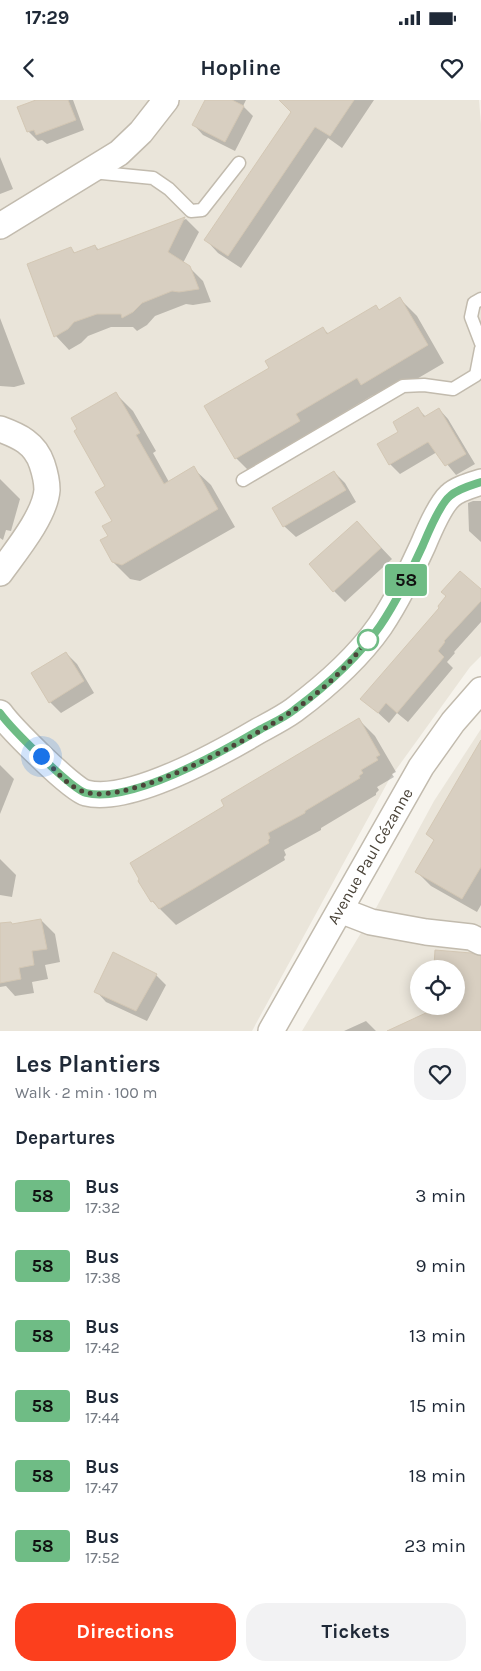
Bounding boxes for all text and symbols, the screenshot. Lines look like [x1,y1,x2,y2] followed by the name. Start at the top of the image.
[25,7,69,29] text: 17:29
[15,54,43,82] icon: back
[438,54,466,82] icon: heart
[200,55,281,81] text: Hopline
[384,564,428,596] line badge: 58
[395,569,417,591] text: 58
[357,629,379,651] unlabelled marker
[29,744,54,769] your location
[323,785,417,927] street label: Avenue Paul Cézanne
[410,960,465,1015] map controls
[410,960,465,1015] button: locate
[414,1048,466,1100] button: heart
[15,1050,161,1078] text: Les Plantiers
[15,1083,158,1102] text: Walk · 2 min · 100 m
[15,1127,115,1149] text: Departures
[85,1176,119,1198] text: Bus
[31,1185,54,1207] text: 58
[415,1185,466,1207] text: 3 min
[85,1198,120,1217] text: 17:32
[85,1246,119,1268] text: Bus
[31,1255,54,1277] text: 58
[416,1255,466,1277] text: 9 min
[85,1268,121,1287] text: 17:38
[85,1316,119,1338] text: Bus
[31,1325,54,1347] text: 58
[409,1325,466,1347] text: 13 min
[85,1338,120,1357] text: 17:42
[85,1386,119,1408] text: Bus
[31,1395,54,1417] text: 58
[410,1395,466,1417] text: 15 min
[85,1408,119,1427] text: 17:44
[85,1456,119,1478] text: Bus
[31,1465,54,1487] text: 58
[409,1465,466,1487] text: 18 min
[85,1478,118,1497] text: 17:47
[85,1526,119,1548] text: Bus
[31,1535,54,1557] text: 58
[404,1535,466,1557] text: 23 min
[85,1548,120,1567] text: 17:52
[15,1603,236,1661] button: Directions
[246,1603,466,1661] button: Tickets

